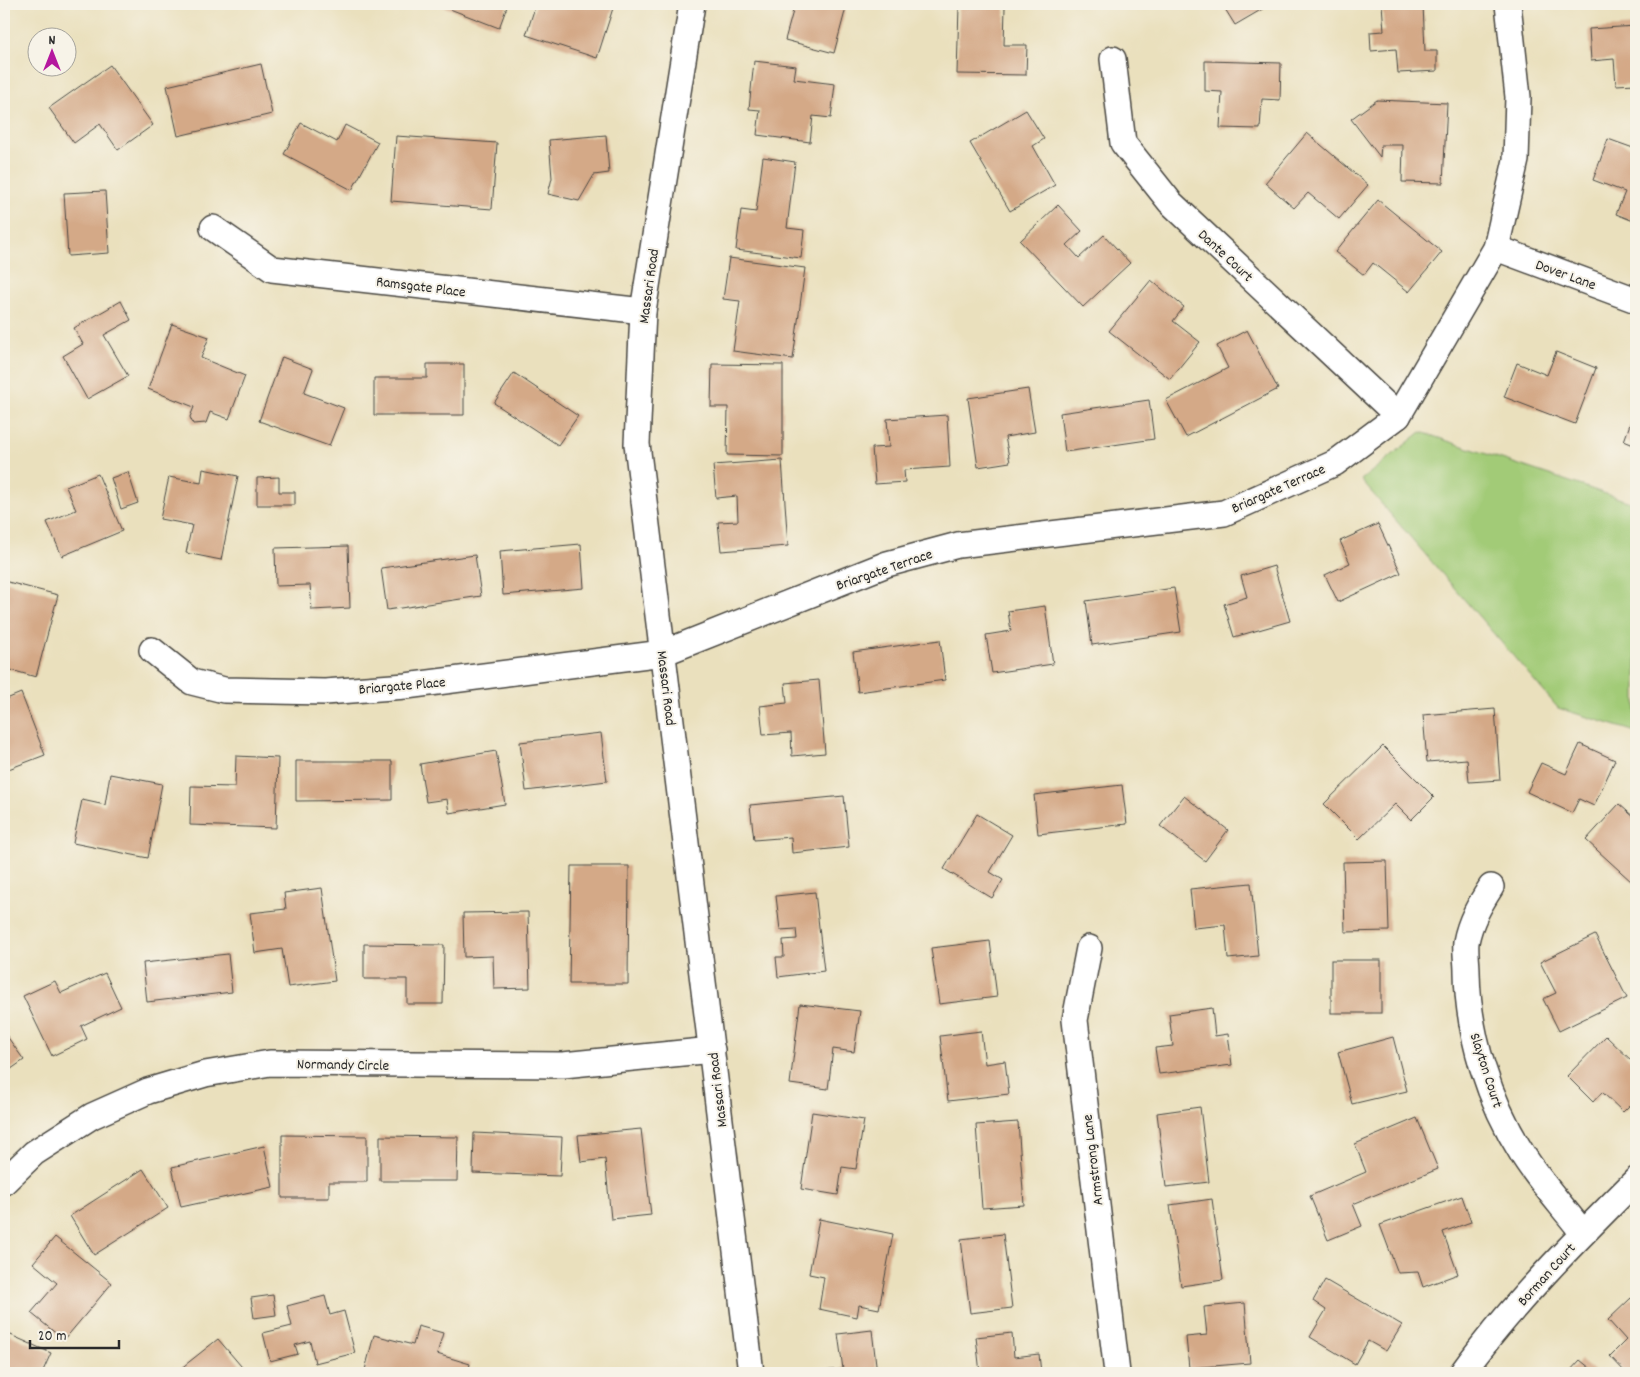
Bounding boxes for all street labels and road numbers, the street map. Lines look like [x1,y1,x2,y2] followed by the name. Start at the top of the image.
[1192,225,1258,288] street label: Dante Court
[634,247,666,325] street label: Massari Road
[1532,255,1599,297] street label: Dover Lane
[375,272,467,304] street label: Ramsgate Place
[1228,459,1330,520] street label: Briargate Terrace
[834,544,936,598] street label: Briargate Terrace
[650,650,681,727] street label: Massari Road
[358,672,447,702] street label: Briargate Place
[1463,1030,1508,1111] street label: Slayton Court
[703,1051,734,1128] street label: Massari Road
[297,1054,390,1078] street label: Normandy Circle
[1077,1112,1110,1207] street label: Armstrong Lane
[1513,1238,1582,1312] street label: Borman Court

